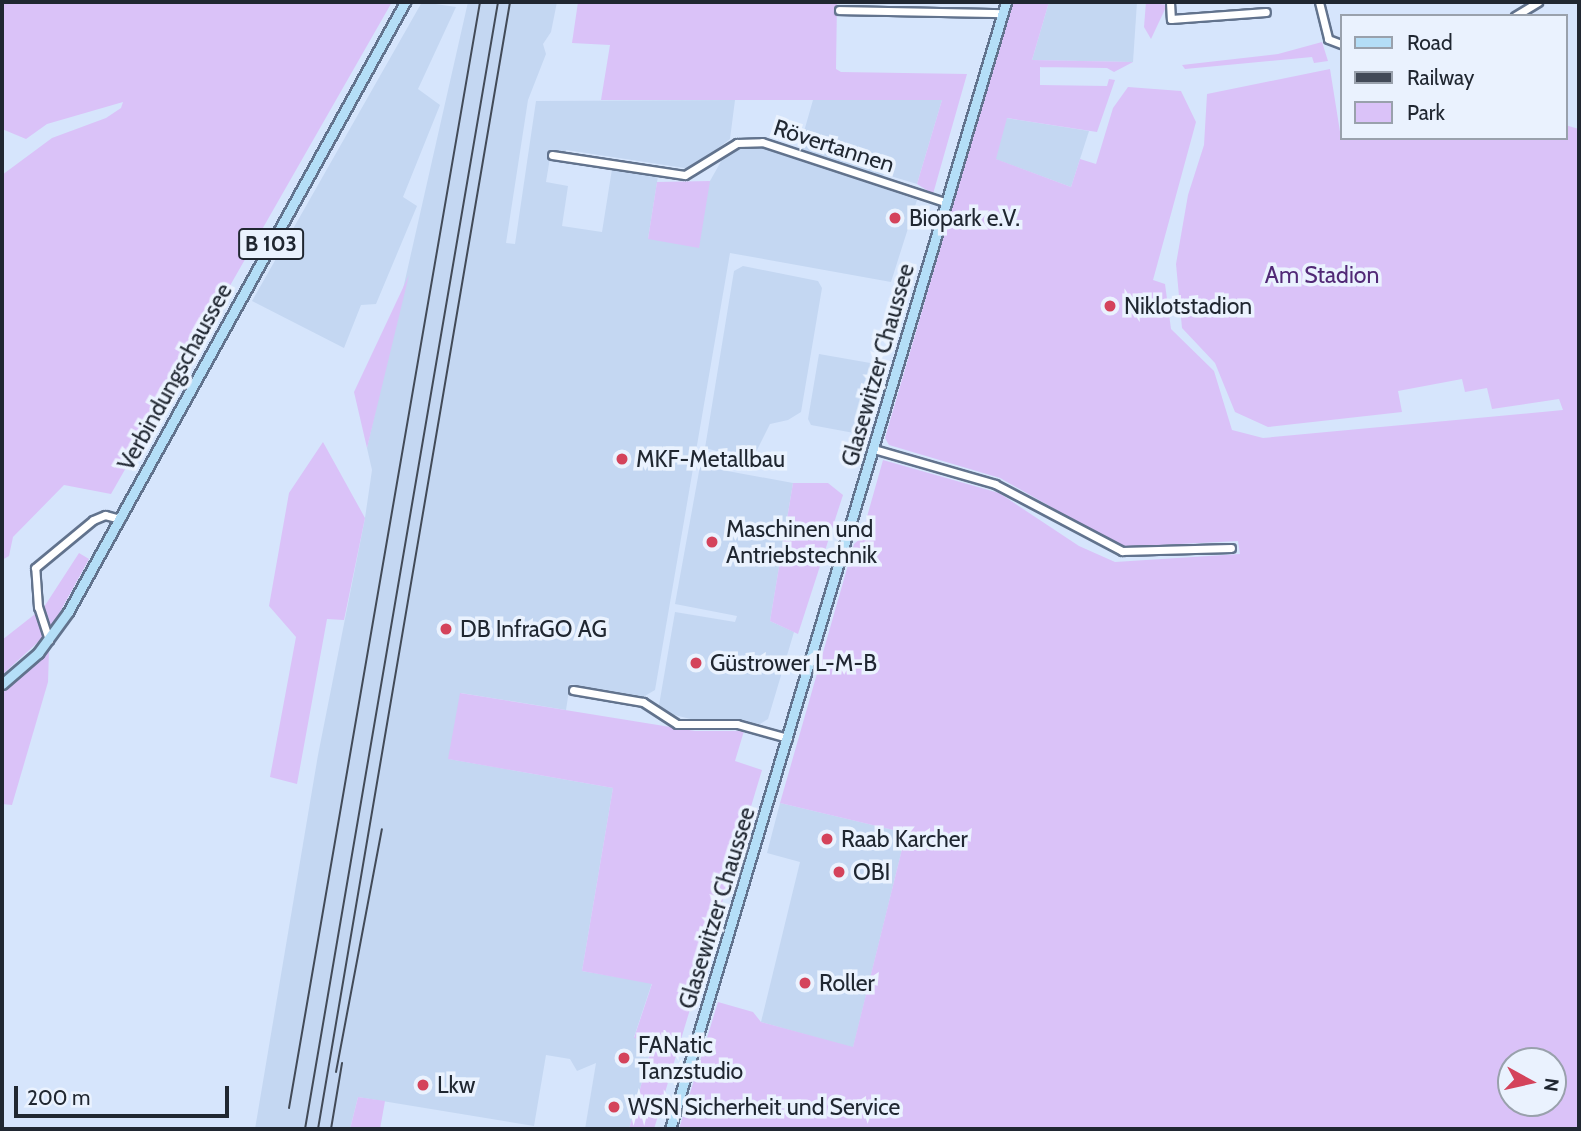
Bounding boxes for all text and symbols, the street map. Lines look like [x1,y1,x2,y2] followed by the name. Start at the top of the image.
[1340,14,1567,140] legend
[1407,30,1453,55] text: Road
[1407,65,1474,90] text: Railway
[1407,100,1445,125] text: Park
[770,114,898,178] street label: Rövertannen
[909,204,1020,232] place label: Biopark e.V.
[887,210,903,226] marker: Biopark e.V.
[238,226,304,262] road number: B 103
[836,261,920,469] street label: Glasewitzer Chaussee
[1265,261,1379,289] park label: Am Stadion
[112,279,238,475] street label: Verbindungschaussee
[1124,292,1252,320] place label: Niklotstadion
[1102,298,1118,314] marker: Niklotstadion
[636,445,785,473] place label: MKF-Metallbau
[614,451,630,467] marker: MKF-Metallbau
[726,515,877,569] place label: Maschinen und Antriebstechnik
[704,534,720,550] marker: Maschinen und Antriebstechnik
[460,615,607,643] place label: DB InfraGO AG
[438,621,454,637] marker: DB InfraGO AG
[710,649,877,677] place label: Güstrower L-M-B
[688,655,704,671] marker: Güstrower L-M-B
[673,804,761,1012] street label: Glasewitzer Chaussee
[841,825,968,853] place label: Raab Karcher
[819,831,835,847] marker: Raab Karcher
[853,858,890,886] place label: OBI
[831,864,847,880] marker: OBI
[819,969,875,997] place label: Roller
[797,975,813,991] marker: Roller
[638,1031,743,1085] place label: FANatic Tanzstudio
[1497,1047,1567,1117] north arrow
[616,1050,632,1066] marker: FANatic Tanzstudio
[437,1071,476,1099] place label: Lkw
[18,1072,233,1116] scale bar
[1539,1076,1564,1093] text: N
[415,1077,431,1093] marker: Lkw
[27,1085,90,1110] text: 200 m
[628,1093,900,1121] place label: WSN Sicherheit und Service
[606,1099,622,1115] marker: WSN Sicherheit und Service

